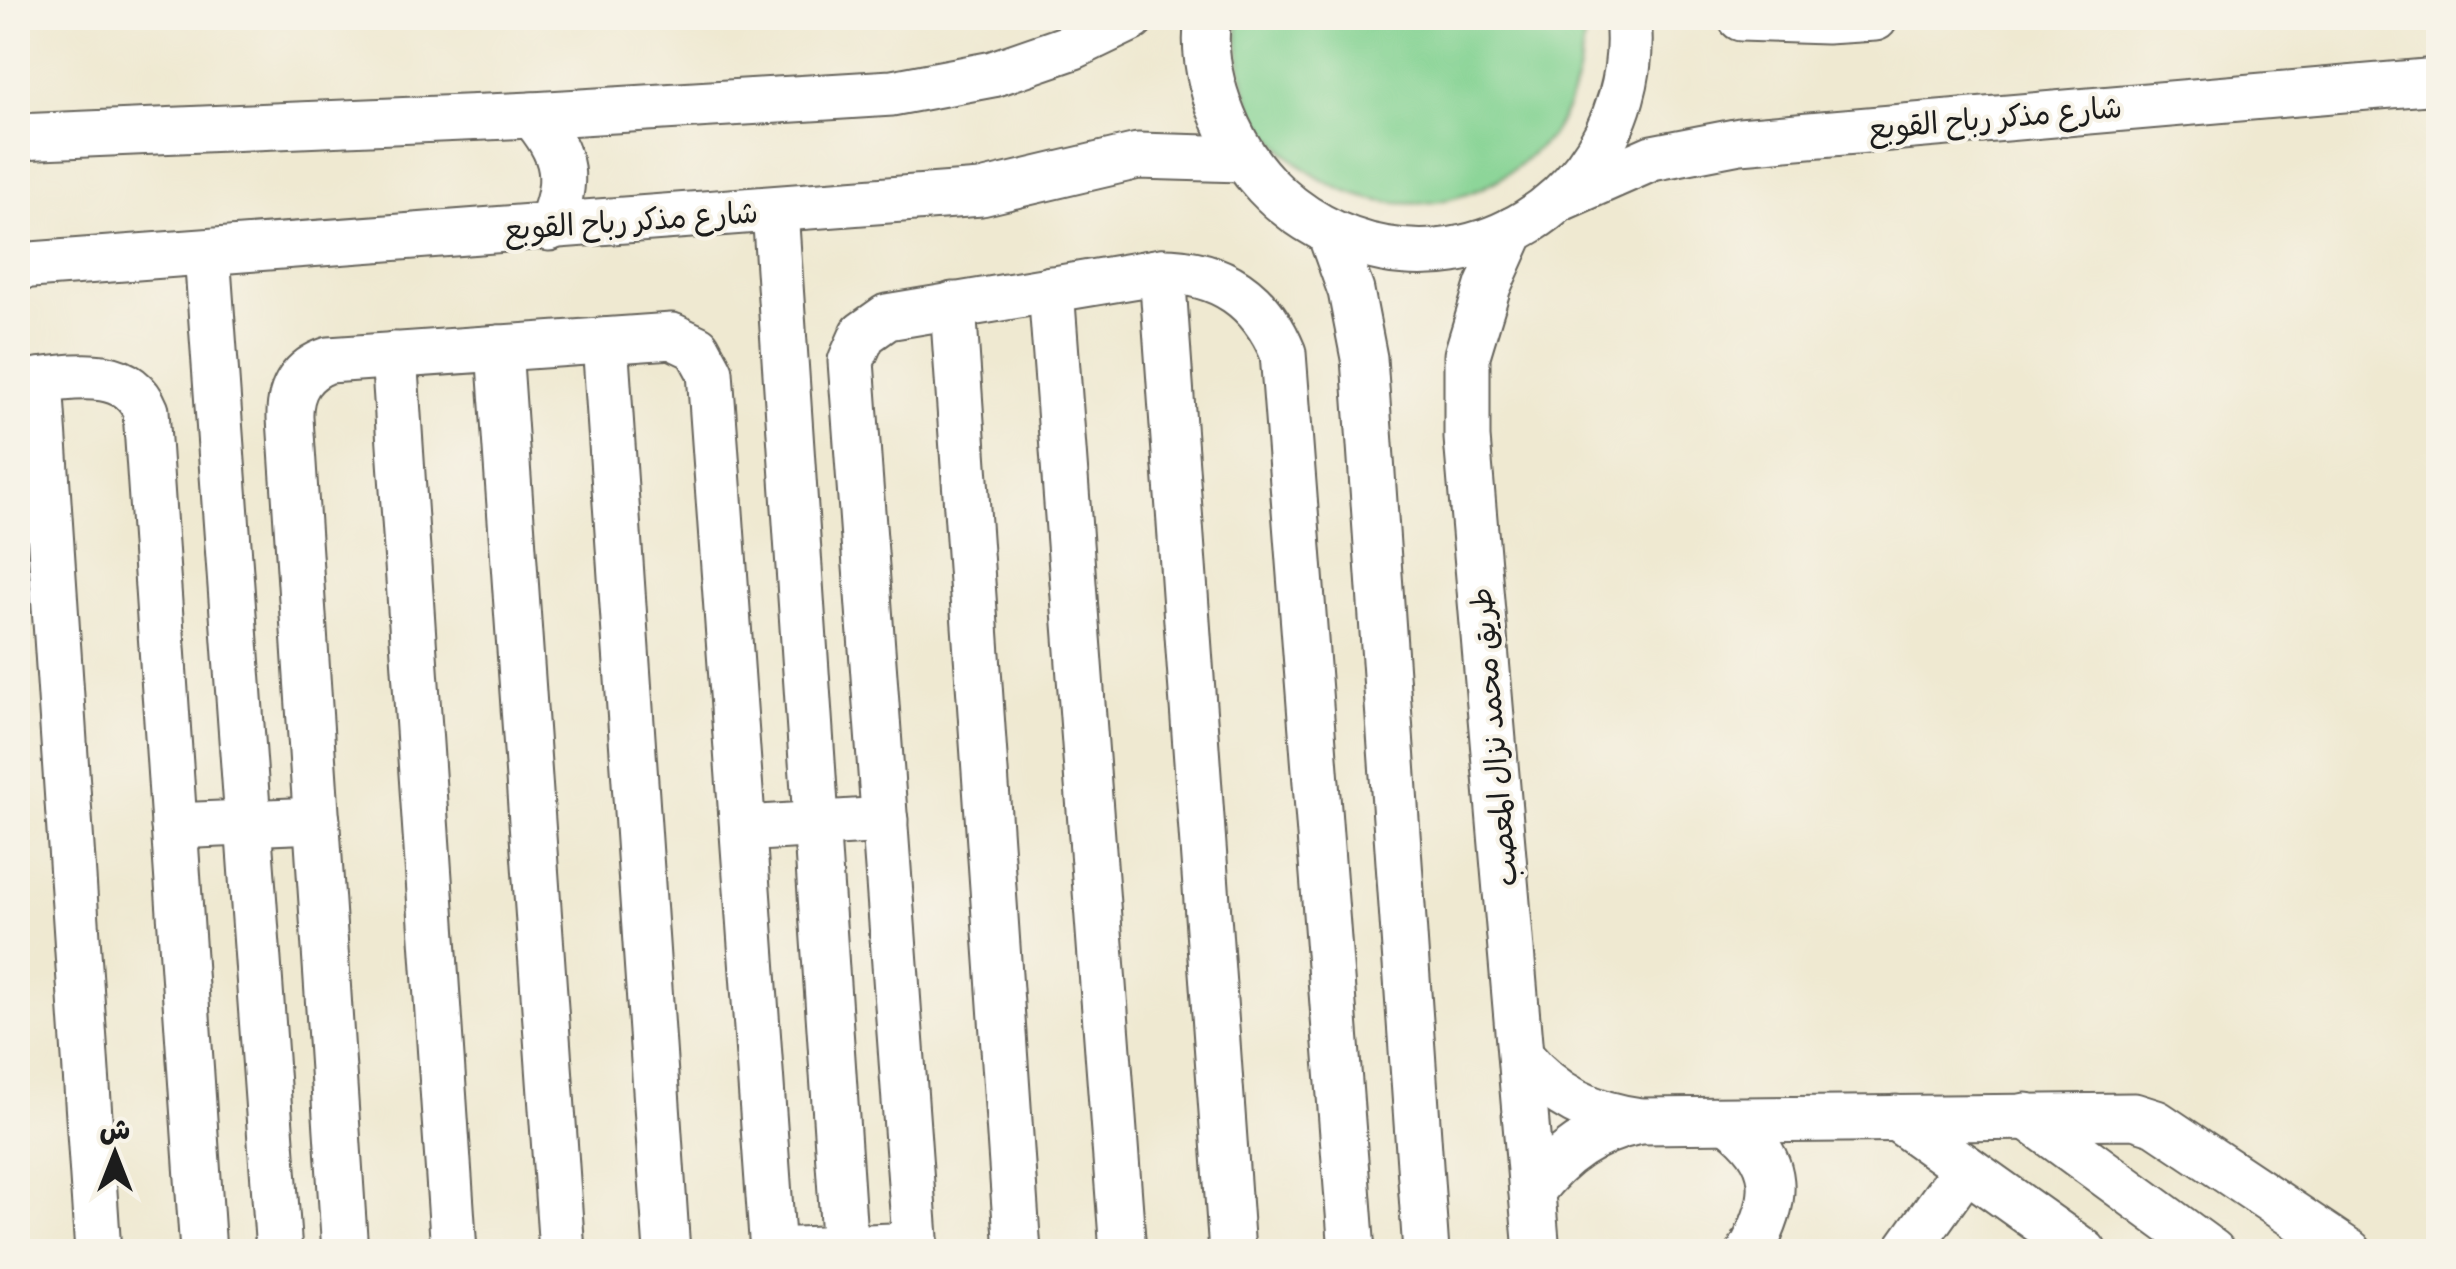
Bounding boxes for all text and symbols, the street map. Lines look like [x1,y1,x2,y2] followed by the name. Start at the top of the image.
[1866,86,2124,150] street label: شارع مذكر رباح القوبع
[502,191,760,251] street label: شارع مذكر رباح القوبع
[1460,586,1526,888] street label: طريق محمد نزال المعصب
[65,1104,165,1204] north arrow
[100,1110,130,1148] text: ش

